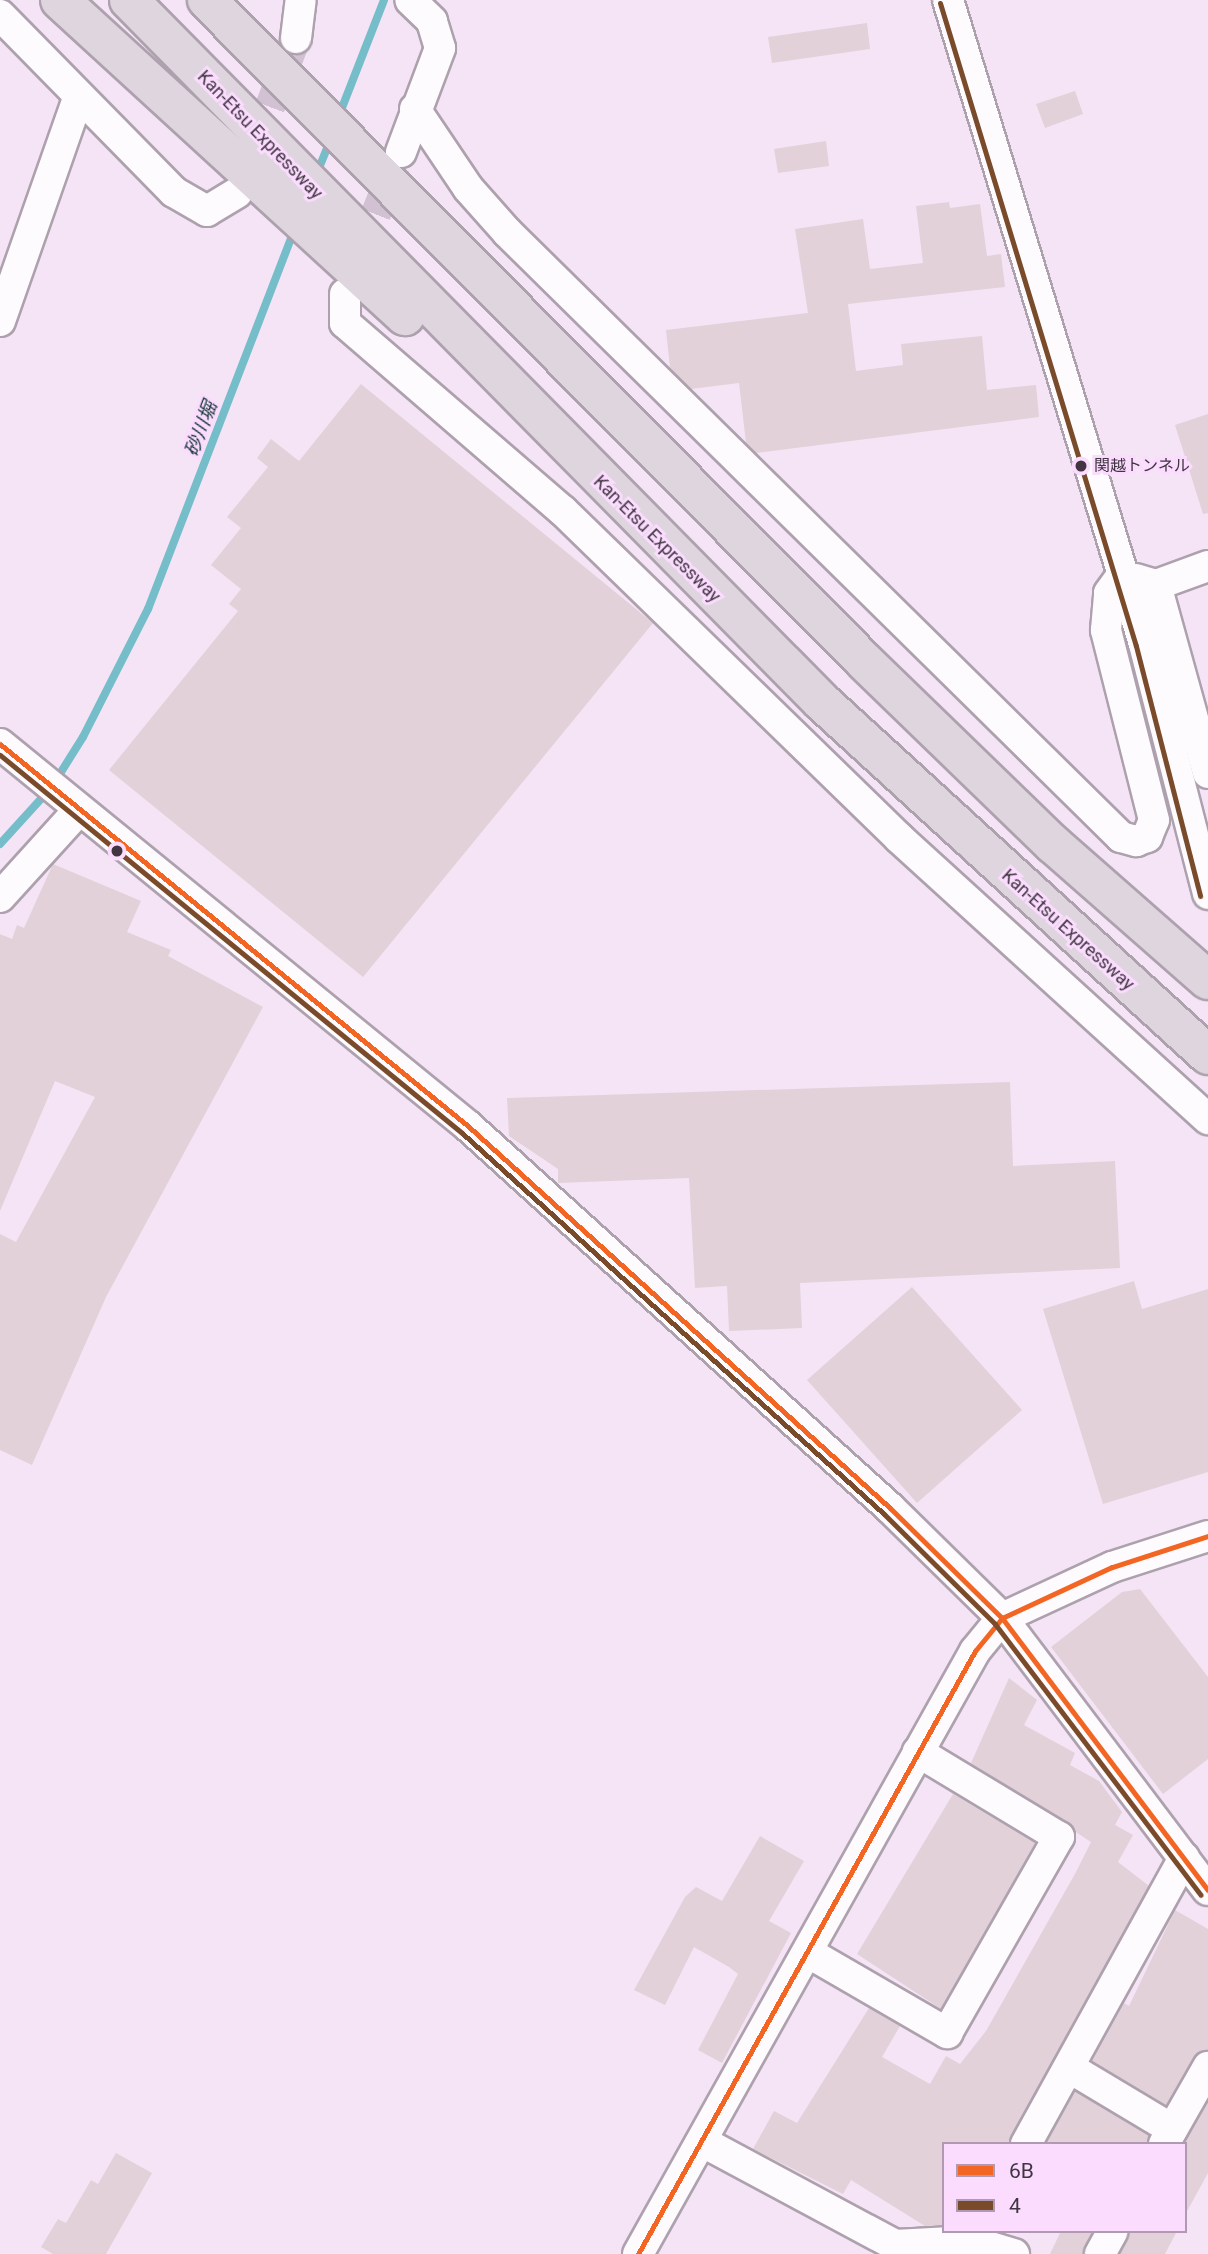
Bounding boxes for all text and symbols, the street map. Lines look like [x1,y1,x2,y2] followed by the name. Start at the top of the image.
[193,66,327,204] street label: Kan-Etsu Expressway
[180,398,222,460] water label: 砂川堀
[1094,456,1190,476] place label: 関越トンネル
[1074,459,1088,473] marker: 関越トンネル
[589,471,725,607] street label: Kan-Etsu Expressway
[110,844,124,858] unlabelled marker
[997,865,1139,995] street label: Kan-Etsu Expressway
[942,2142,1187,2233] legend
[1009,2159,1034,2183] text: 6B
[1009,2194,1021,2218] text: 4

